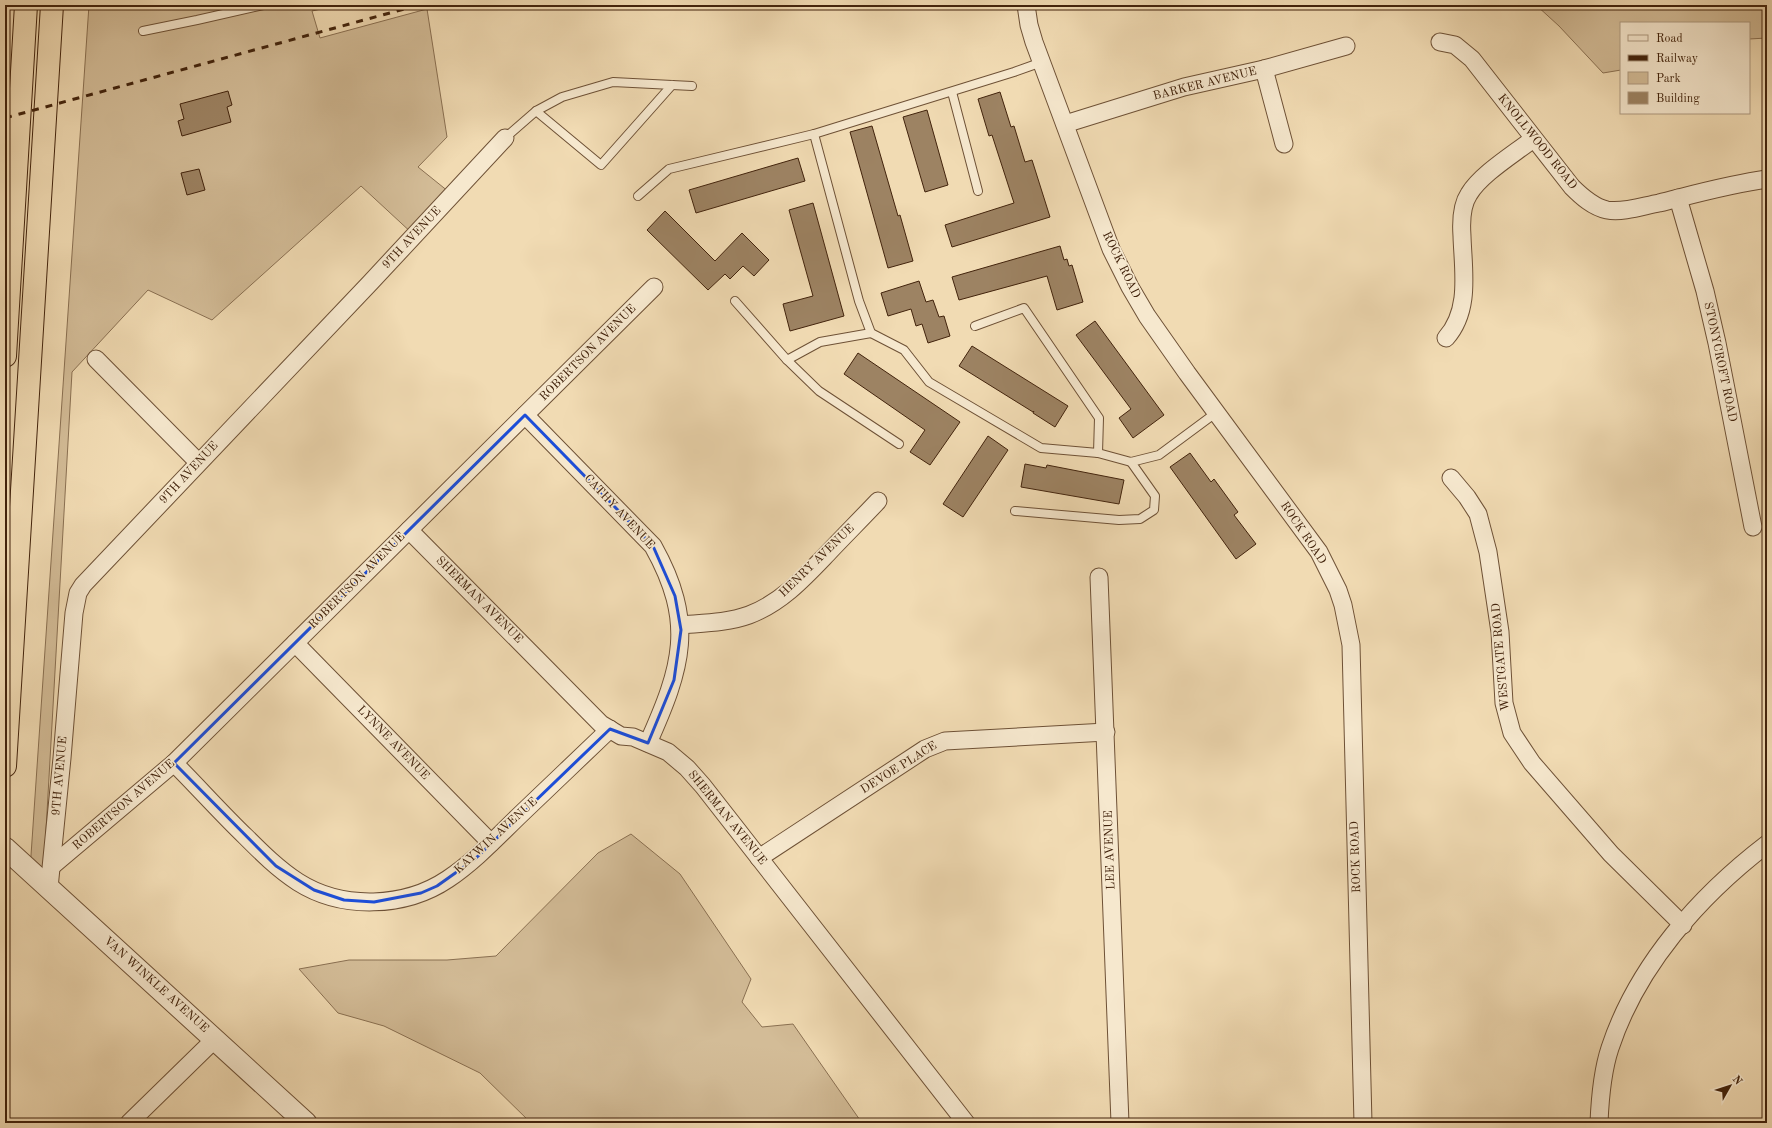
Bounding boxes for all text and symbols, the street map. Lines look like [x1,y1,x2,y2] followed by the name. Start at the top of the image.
[1620,22,1750,114] legend
[1656,33,1683,45] text: Road
[1656,53,1699,65] text: Railway
[1152,65,1258,103] street label: BARKER AVENUE
[1656,73,1681,85] text: Park
[1495,92,1579,192] street label: KNOLLWOOD ROAD
[1656,93,1700,105] text: Building
[380,205,444,271] street label: 9TH AVENUE
[1100,230,1142,300] street label: ROCK ROAD
[1701,301,1739,423] street label: STONYCROFT ROAD
[538,303,638,403] street label: ROBERTSON AVENUE
[157,440,221,506] street label: 9TH AVENUE
[581,472,657,552] street label: CATHY AVENUE
[1278,500,1328,566] street label: ROCK ROAD
[777,522,857,600] street label: HENRY AVENUE
[307,531,407,631] street label: ROBERTSON AVENUE
[433,554,525,646] street label: SHERMAN AVENUE
[1490,602,1512,712] street label: WESTGATE ROAD
[355,704,431,782] street label: LYNNE AVENUE
[51,736,69,816] street label: 9TH AVENUE
[859,740,939,796] street label: DEVOE PLACE
[71,758,177,852] street label: ROBERTSON AVENUE
[685,769,769,867] street label: SHERMAN AVENUE
[452,796,540,876] street label: KAYWIN AVENUE
[1103,810,1117,890] street label: LEE AVENUE
[1349,821,1363,893] street label: ROCK ROAD
[101,935,211,1035] street label: VAN WINKLE AVENUE
[1710,1066,1750,1106] north arrow
[1730,1074,1744,1088] text: N

